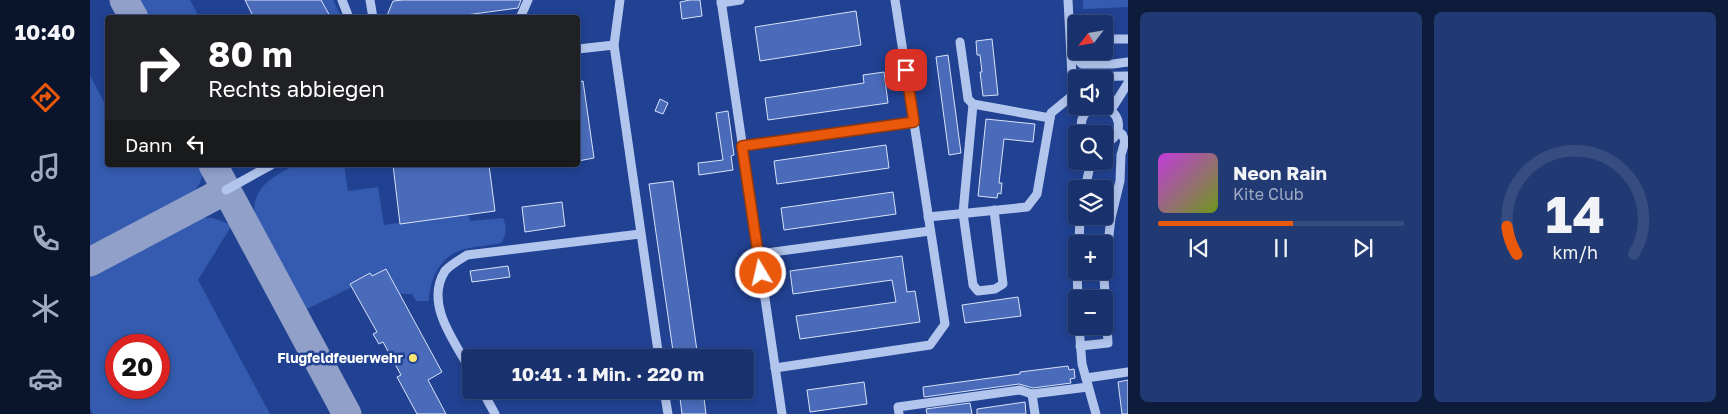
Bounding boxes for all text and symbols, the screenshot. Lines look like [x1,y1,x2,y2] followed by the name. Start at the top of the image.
[1068,15,1112,60] north arrow
[1068,15,1113,335] map controls
[15,18,75,45] text: 10:40
[208,33,293,75] text: 80 m
[125,35,190,100] icon: right
[885,49,927,91] pin
[892,56,920,84] icon: arrive
[1068,70,1113,115] button: sound
[208,75,385,102] text: Rechts abbiegen
[28,80,63,115] icon: directions
[1068,125,1113,170] button: search
[182,130,210,158] icon: left
[125,133,172,156] text: Dann
[28,150,63,185] icon: music
[1233,161,1327,184] text: Neon Rain
[1068,180,1113,225] button: layers
[1545,182,1605,244] text: 14
[1233,184,1304,204] text: Kite Club
[28,221,63,256] icon: phone
[1185,234,1213,262] icon: previous
[1267,234,1295,262] icon: pause
[1349,234,1377,262] icon: next
[1068,235,1113,280] button: +
[1552,241,1598,263] text: km/h
[734,246,786,298] position arrow
[1068,290,1113,335] button: −
[28,291,63,326] icon: climate
[105,334,170,399] speed limit sign: 20
[277,349,404,366] place label: Flugfeldfeuerwehr
[407,352,419,364] marker: Flugfeldfeuerwehr
[28,361,63,396] icon: car
[512,362,704,385] text: 10:41 · 1 Min. · 220 m

